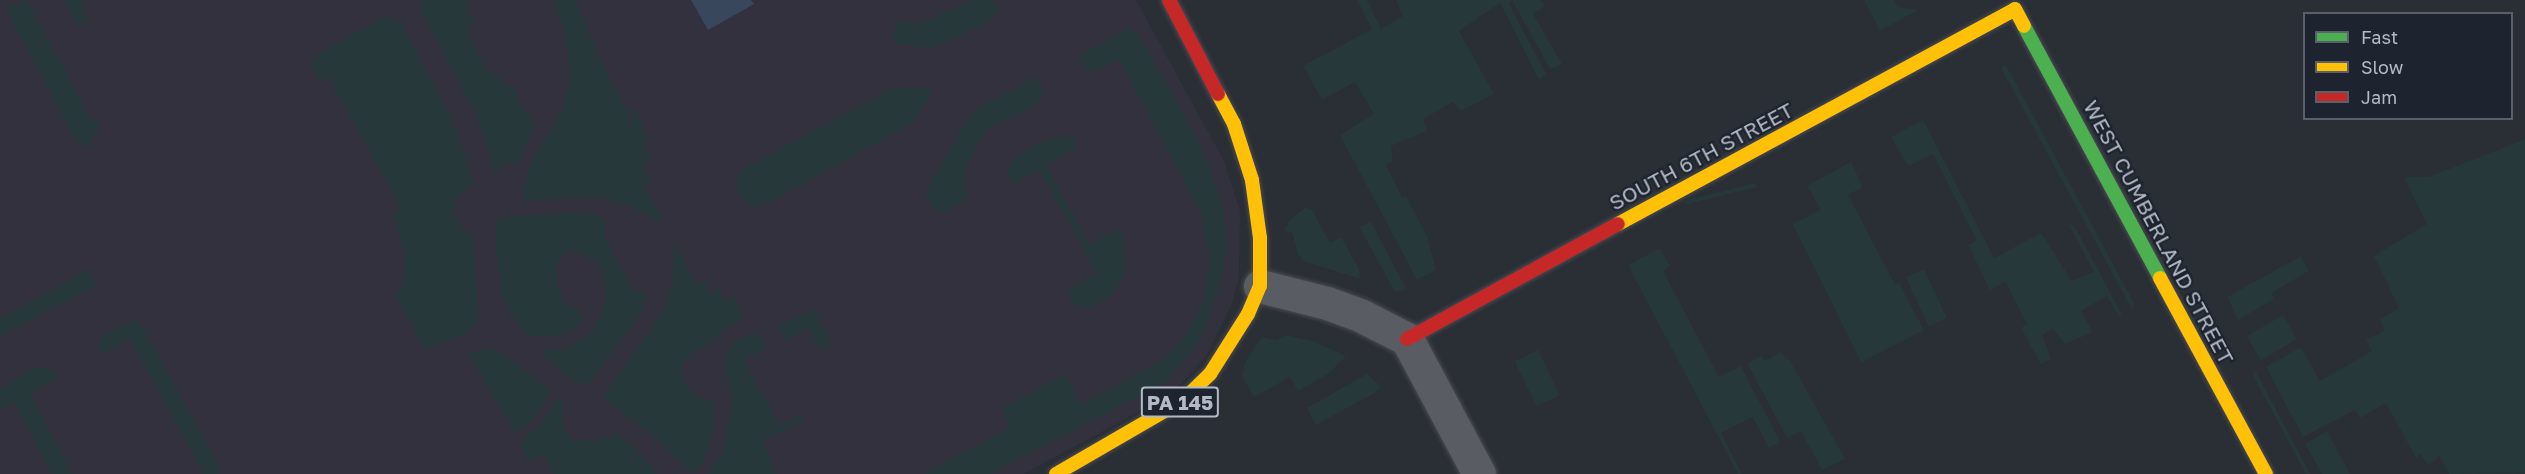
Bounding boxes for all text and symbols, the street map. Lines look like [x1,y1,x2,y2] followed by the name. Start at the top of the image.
[2303,12,2513,120] legend
[2361,26,2398,48] text: Fast
[2361,56,2403,78] text: Slow
[2361,86,2397,108] text: Jam
[2079,96,2239,368] street label: WEST CUMBERLAND STREET
[1605,97,1797,215] street label: SOUTH 6TH STREET
[1140,385,1220,419] road number: PA 145

